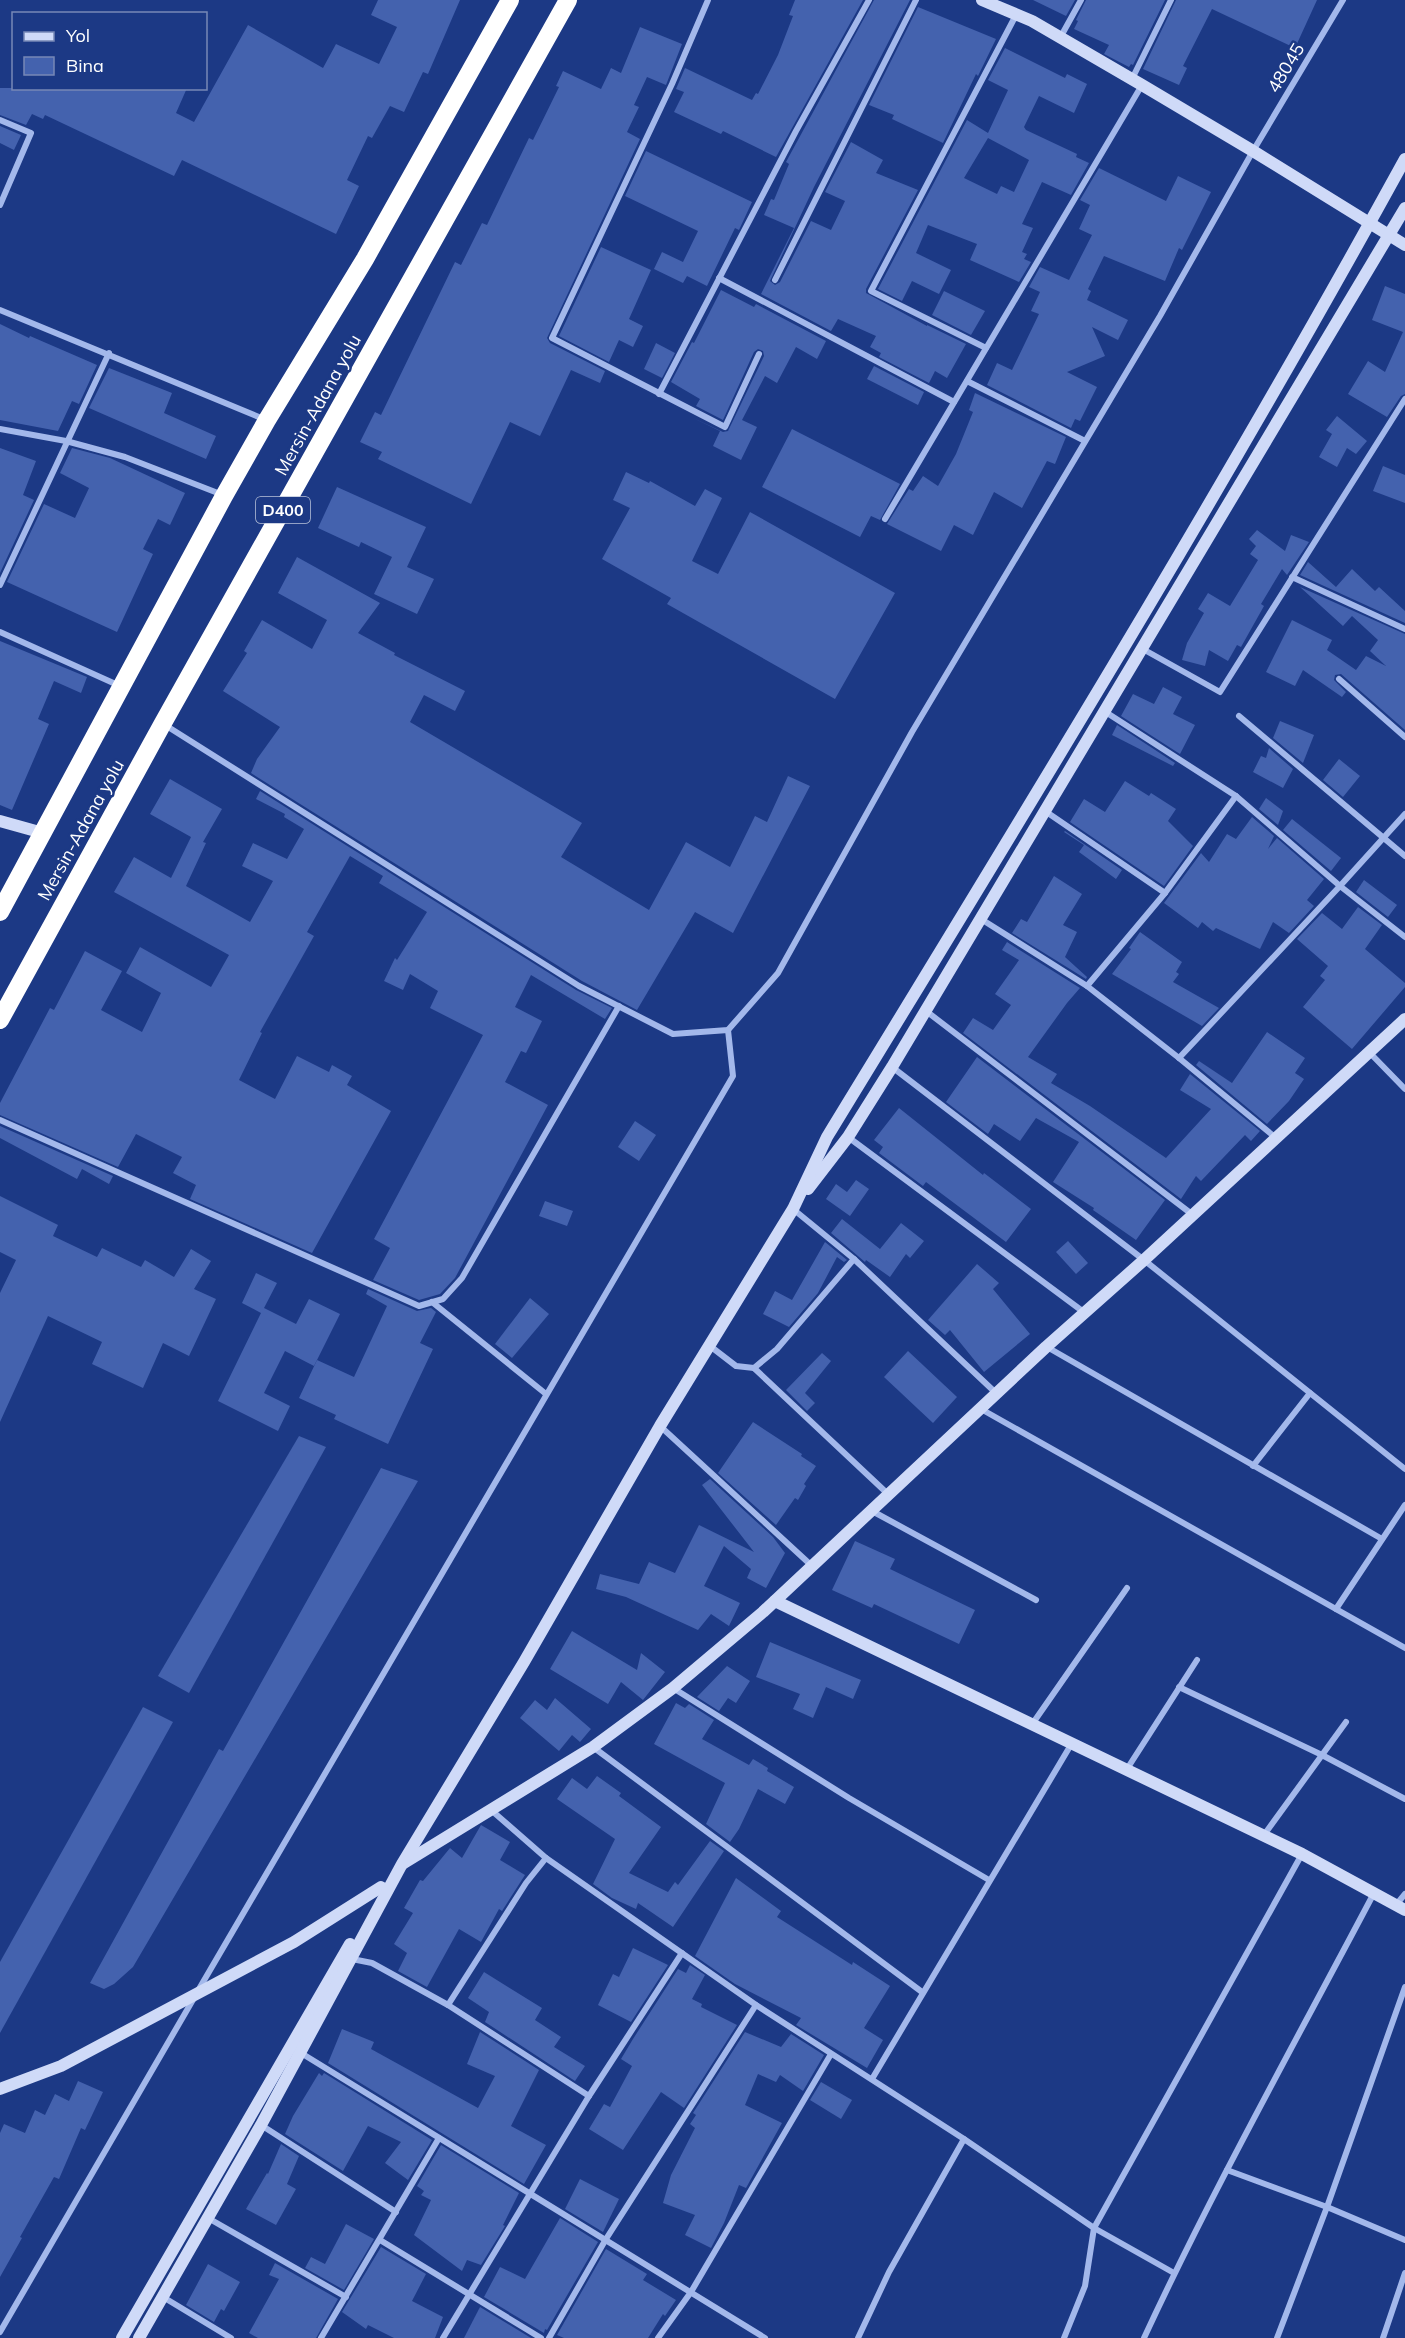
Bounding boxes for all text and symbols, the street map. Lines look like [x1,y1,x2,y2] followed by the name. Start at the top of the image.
[12,12,207,90] legend
[65,24,90,47] text: Yol
[1262,39,1309,97] street label: 48045
[66,54,104,77] text: Bina
[269,330,366,479] street label: Mersin-Adana yolu
[256,497,310,523] road number: D400
[32,755,129,904] street label: Mersin-Adana yolu

